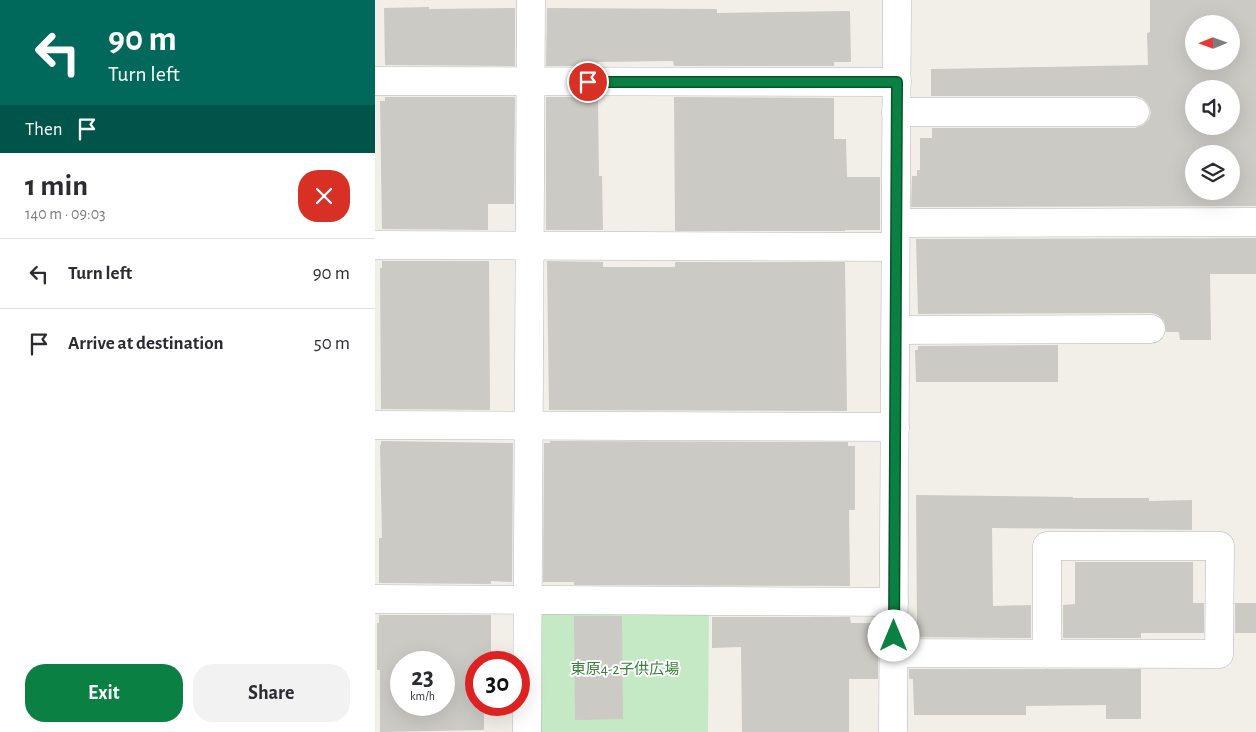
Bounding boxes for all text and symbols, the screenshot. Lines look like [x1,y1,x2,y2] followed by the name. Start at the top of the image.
[1185,15,1240,70] north arrow
[1185,15,1240,200] map controls
[25,20,90,85] icon: left
[108,22,177,57] text: 90 m
[567,61,609,103] pin
[108,63,180,85] text: Turn left
[574,68,602,96] icon: arrive
[1185,80,1240,135] button: sound
[73,115,101,143] icon: arrive
[25,120,63,139] text: Then
[1185,145,1240,200] button: layers
[298,170,350,222] button: close
[25,171,88,201] text: 1 min
[25,206,106,222] text: 140 m · 09:03
[25,260,53,288] icon: left
[68,264,132,283] text: Turn left
[313,264,350,283] text: 90 m
[25,330,53,358] icon: arrive
[68,334,224,353] text: Arrive at destination
[314,334,350,353] text: 50 m
[867,609,919,661] position arrow
[465,651,530,716] speed limit sign: 30
[571,660,679,677] park label: 東原4-2子供広場
[25,664,183,722] button: Exit
[193,664,350,722] button: Share
[411,665,434,690] text: 23
[410,690,435,702] text: km/h

